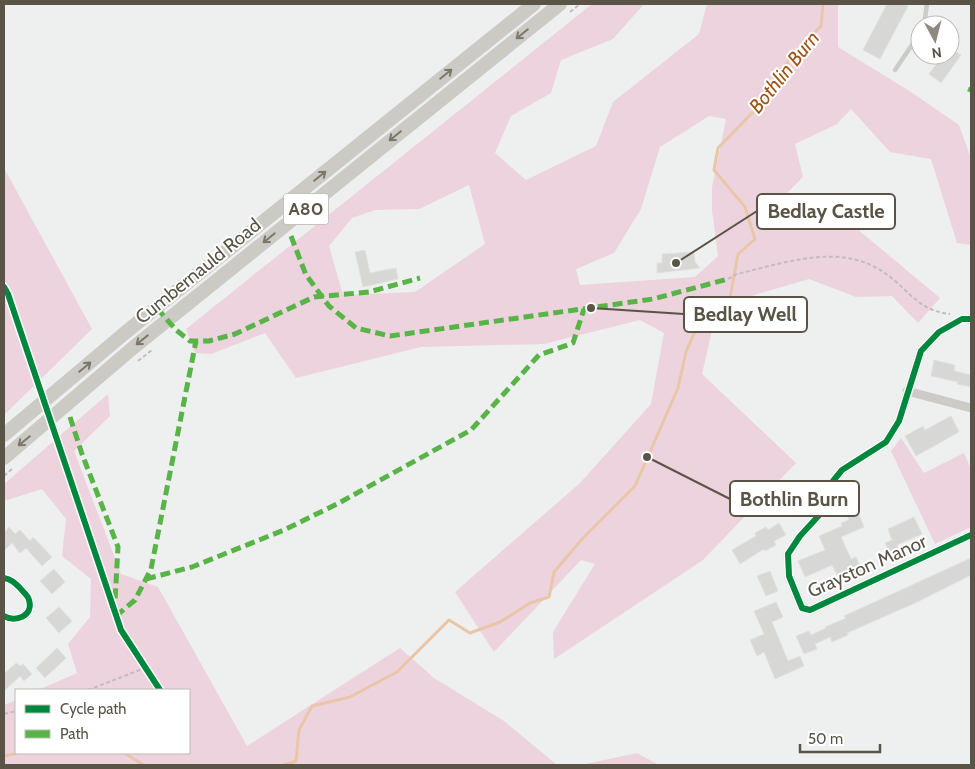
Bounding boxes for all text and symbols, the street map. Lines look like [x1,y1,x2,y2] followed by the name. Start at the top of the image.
[910,15,960,65] north arrow
[744,26,824,118] water label: Bothlin Burn
[516,29,529,40] one-way arrow
[931,43,943,62] text: N
[440,69,453,80] one-way arrow
[389,131,402,142] one-way arrow
[313,171,326,182] one-way arrow
[284,193,328,224] road number: A80
[757,194,895,229] callout: Bedlay Castle
[767,199,885,223] text: Bedlay Castle
[131,213,265,329] street label: Cumbernauld Road
[263,233,276,244] one-way arrow
[684,297,807,332] callout: Bedlay Well
[693,302,797,326] text: Bedlay Well
[136,335,149,346] one-way arrow
[78,362,91,373] one-way arrow
[18,436,31,447] one-way arrow
[730,481,859,516] callout: Bothlin Burn
[740,487,848,511] text: Bothlin Burn
[804,529,930,603] street label: Grayston Manor
[15,689,190,754] legend
[60,700,126,718] text: Cycle path
[800,722,880,754] scale bar
[60,725,89,743] text: Path
[808,730,843,748] text: 50 m

